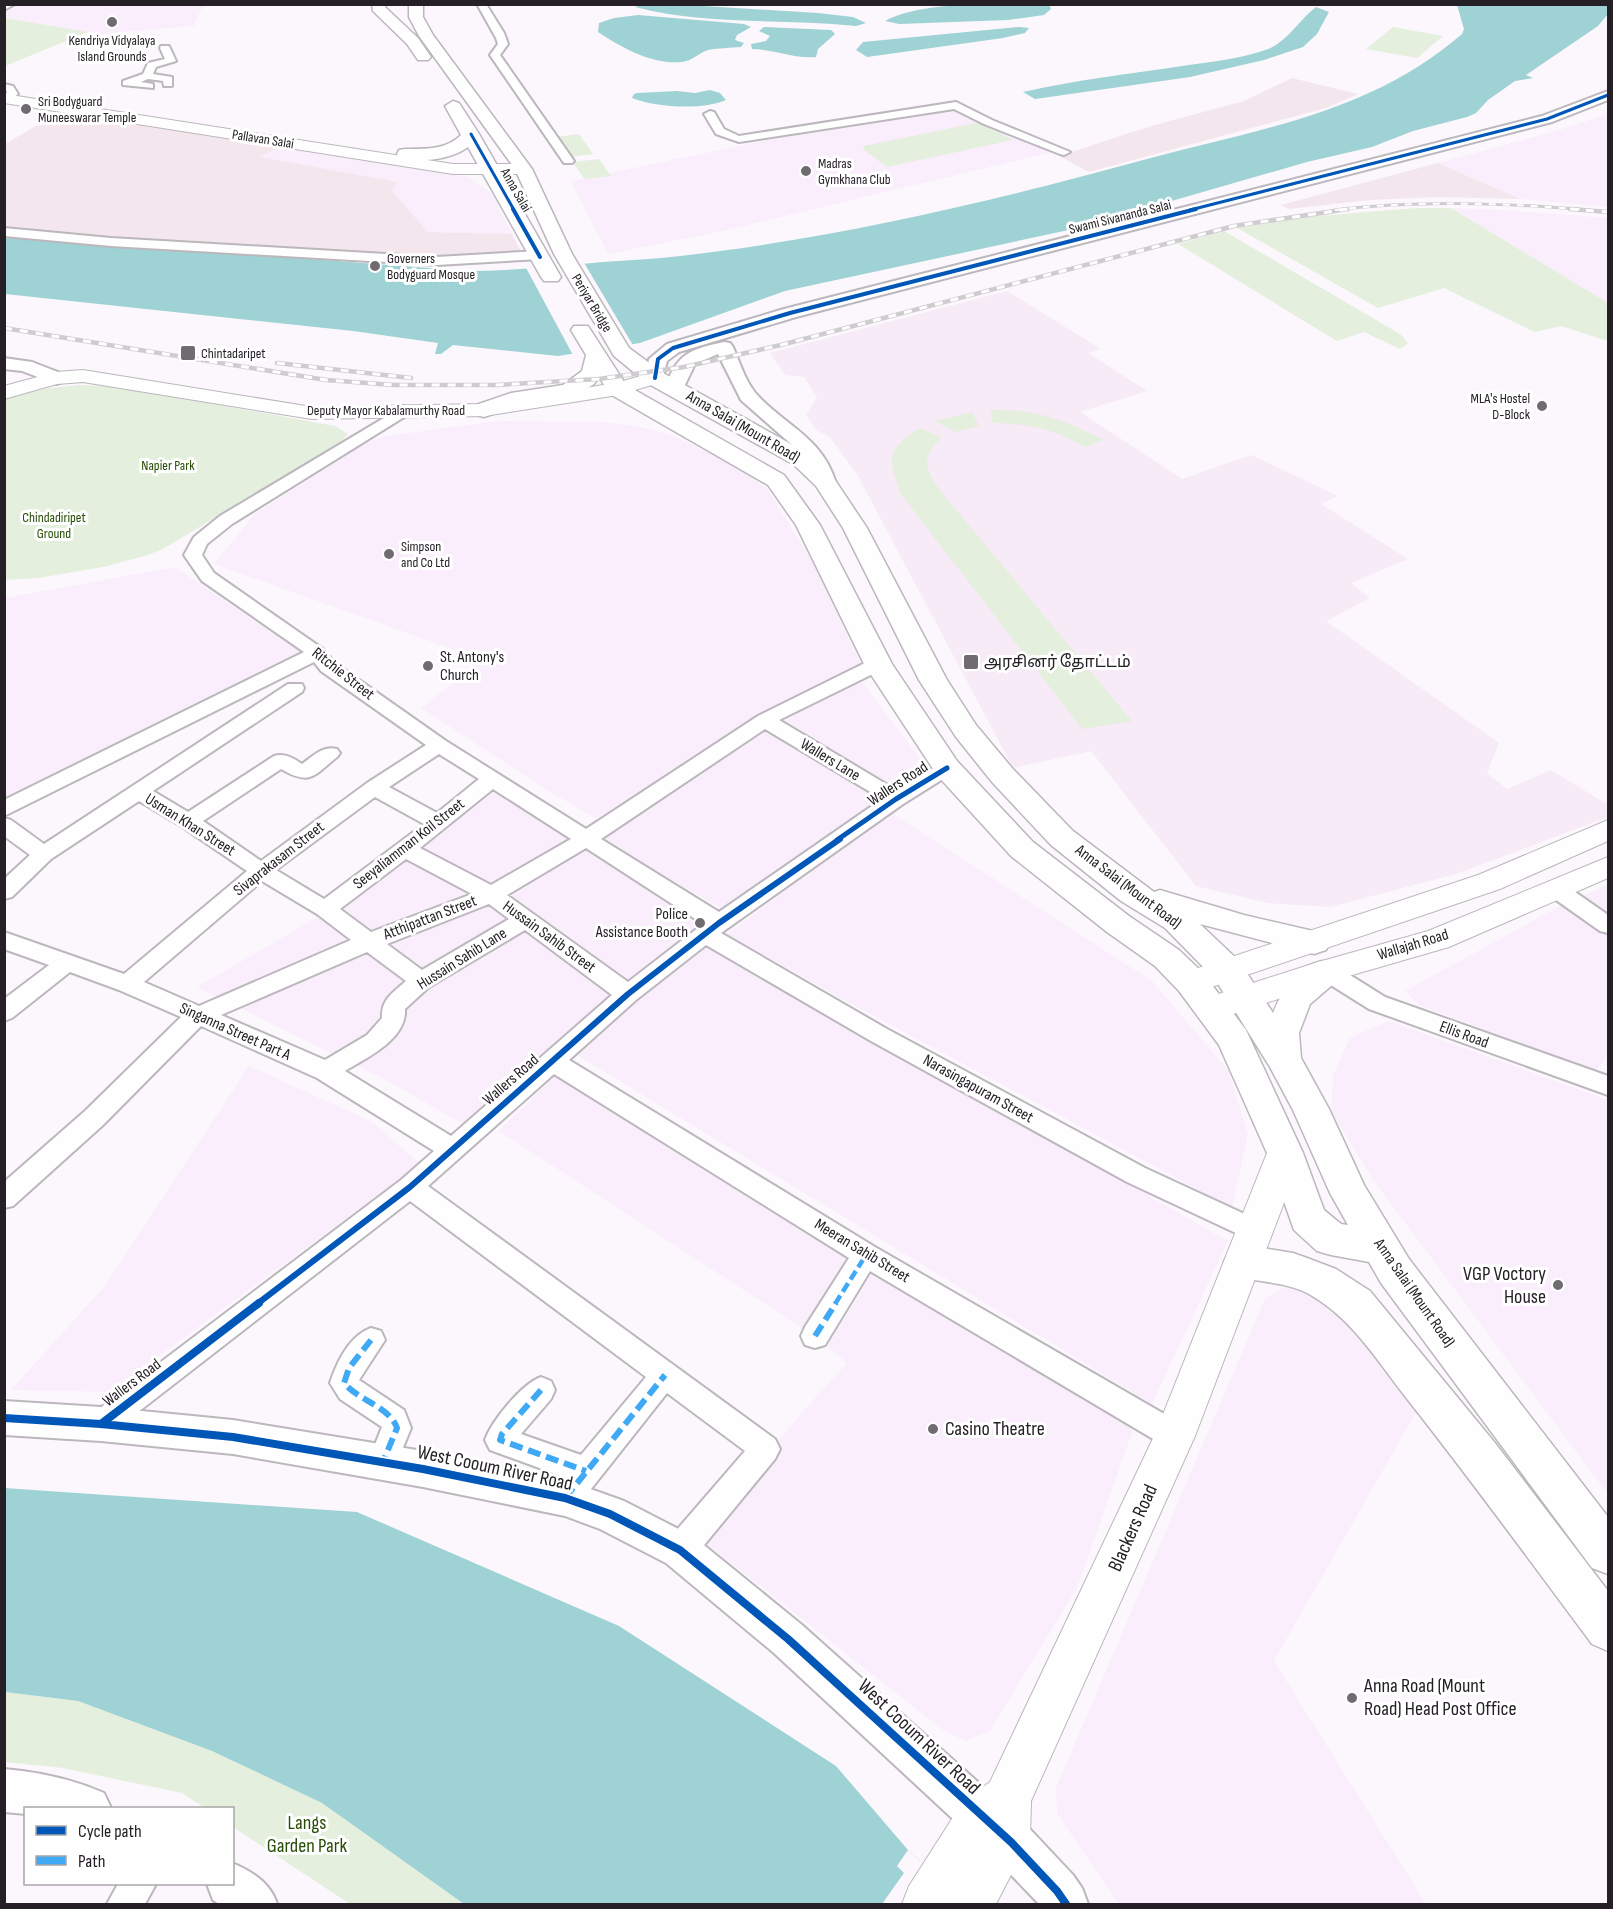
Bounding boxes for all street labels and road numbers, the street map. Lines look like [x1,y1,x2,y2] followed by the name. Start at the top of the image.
[231,126,295,152] street label: Pallavan Salai
[496,164,535,215] street label: Anna Salai
[1067,196,1173,238] street label: Swami Sivananda Salai
[568,271,616,335] street label: Periyar Bridge
[682,386,803,467] street label: Anna Salai (Mount Road)
[307,402,465,419] street label: Deputy Mayor Kabalamurthy Road
[308,644,378,704] street label: Ritchie Street
[797,735,863,785] street label: Wallers Lane
[864,758,932,810] street label: Wallers Road
[141,790,239,860] street label: Usman Khan Street
[350,795,469,893] street label: Seeyaliamman Koil Street
[230,818,328,900] street label: Sivaprakasam Street
[1070,840,1185,933] street label: Anna Salai (Mount Road)
[380,891,479,945] street label: Atthipattan Street
[499,897,599,977] street label: Hussain Sahib Street
[414,924,510,994] street label: Hussain Sahib Lane
[1375,925,1451,965] street label: Wallajah Road
[177,999,294,1065] street label: Singanna Street Part A
[1437,1017,1491,1053] street label: Ellis Road
[479,1051,543,1109] street label: Wallers Road
[920,1051,1037,1127] street label: Narasingapuram Street
[811,1215,913,1287] street label: Meeran Sahib Street
[1369,1234,1458,1351] street label: Anna Salai (Mount Road)
[99,1355,165,1411] street label: Wallers Road
[415,1440,575,1496] street label: West Cooum River Road
[1103,1481,1163,1575] street label: Blackers Road
[853,1674,985,1800] street label: West Cooum River Road

